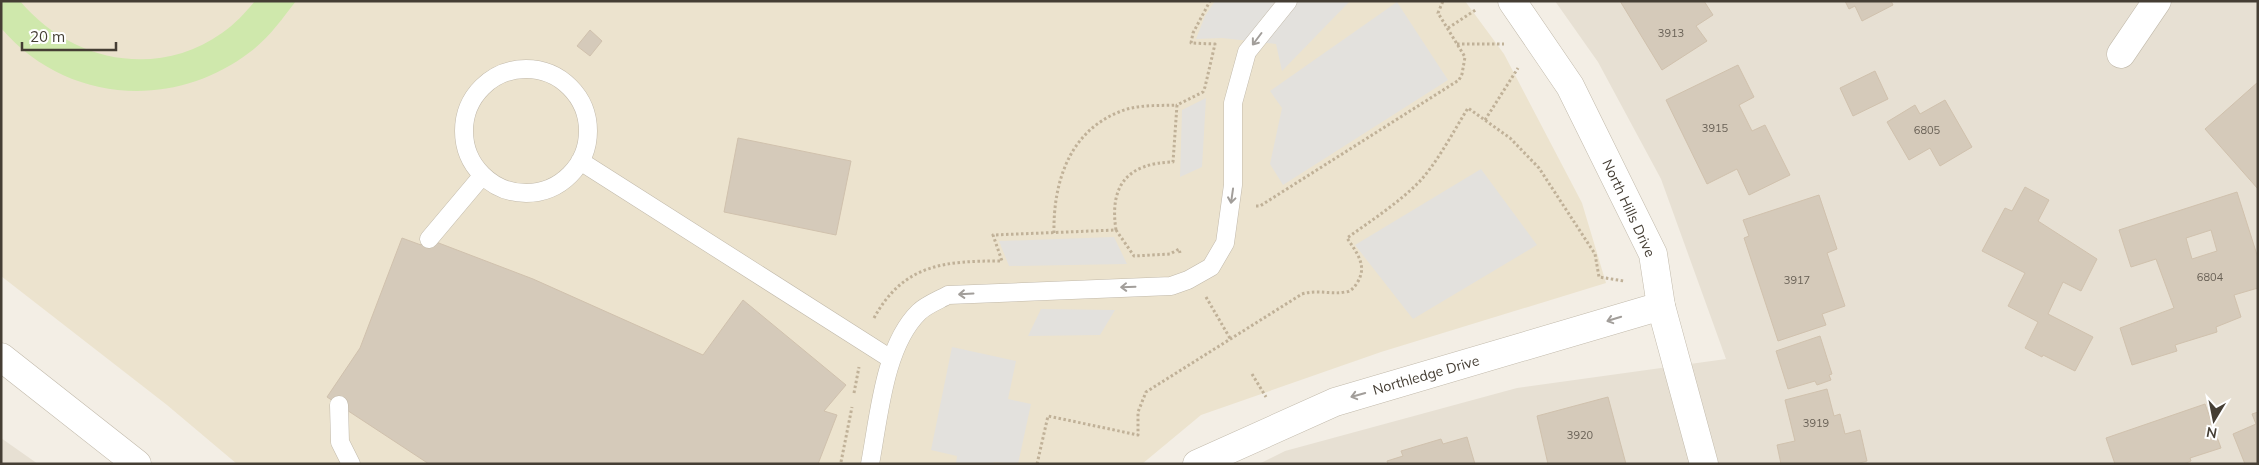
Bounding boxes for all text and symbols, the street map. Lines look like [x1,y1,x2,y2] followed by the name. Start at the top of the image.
[22,20,116,52] scale bar
[1658,26,1684,40] house number: 3913
[30,27,65,46] text: 20 m
[1252,32,1262,46] one-way arrow
[1702,121,1729,135] house number: 3915
[1914,123,1941,137] house number: 6805
[1598,156,1660,260] street label: North Hills Drive
[1226,188,1236,204] one-way arrow
[2197,270,2224,284] house number: 6804
[1784,273,1810,287] house number: 3917
[1120,283,1136,292] one-way arrow
[958,289,974,298] one-way arrow
[1606,315,1622,325] one-way arrow
[1371,351,1481,399] street label: Northledge Drive
[1350,391,1366,401] one-way arrow
[2189,395,2239,445] north arrow
[1803,416,1829,430] house number: 3919
[2205,423,2219,443] text: N
[1567,428,1594,442] house number: 3920

